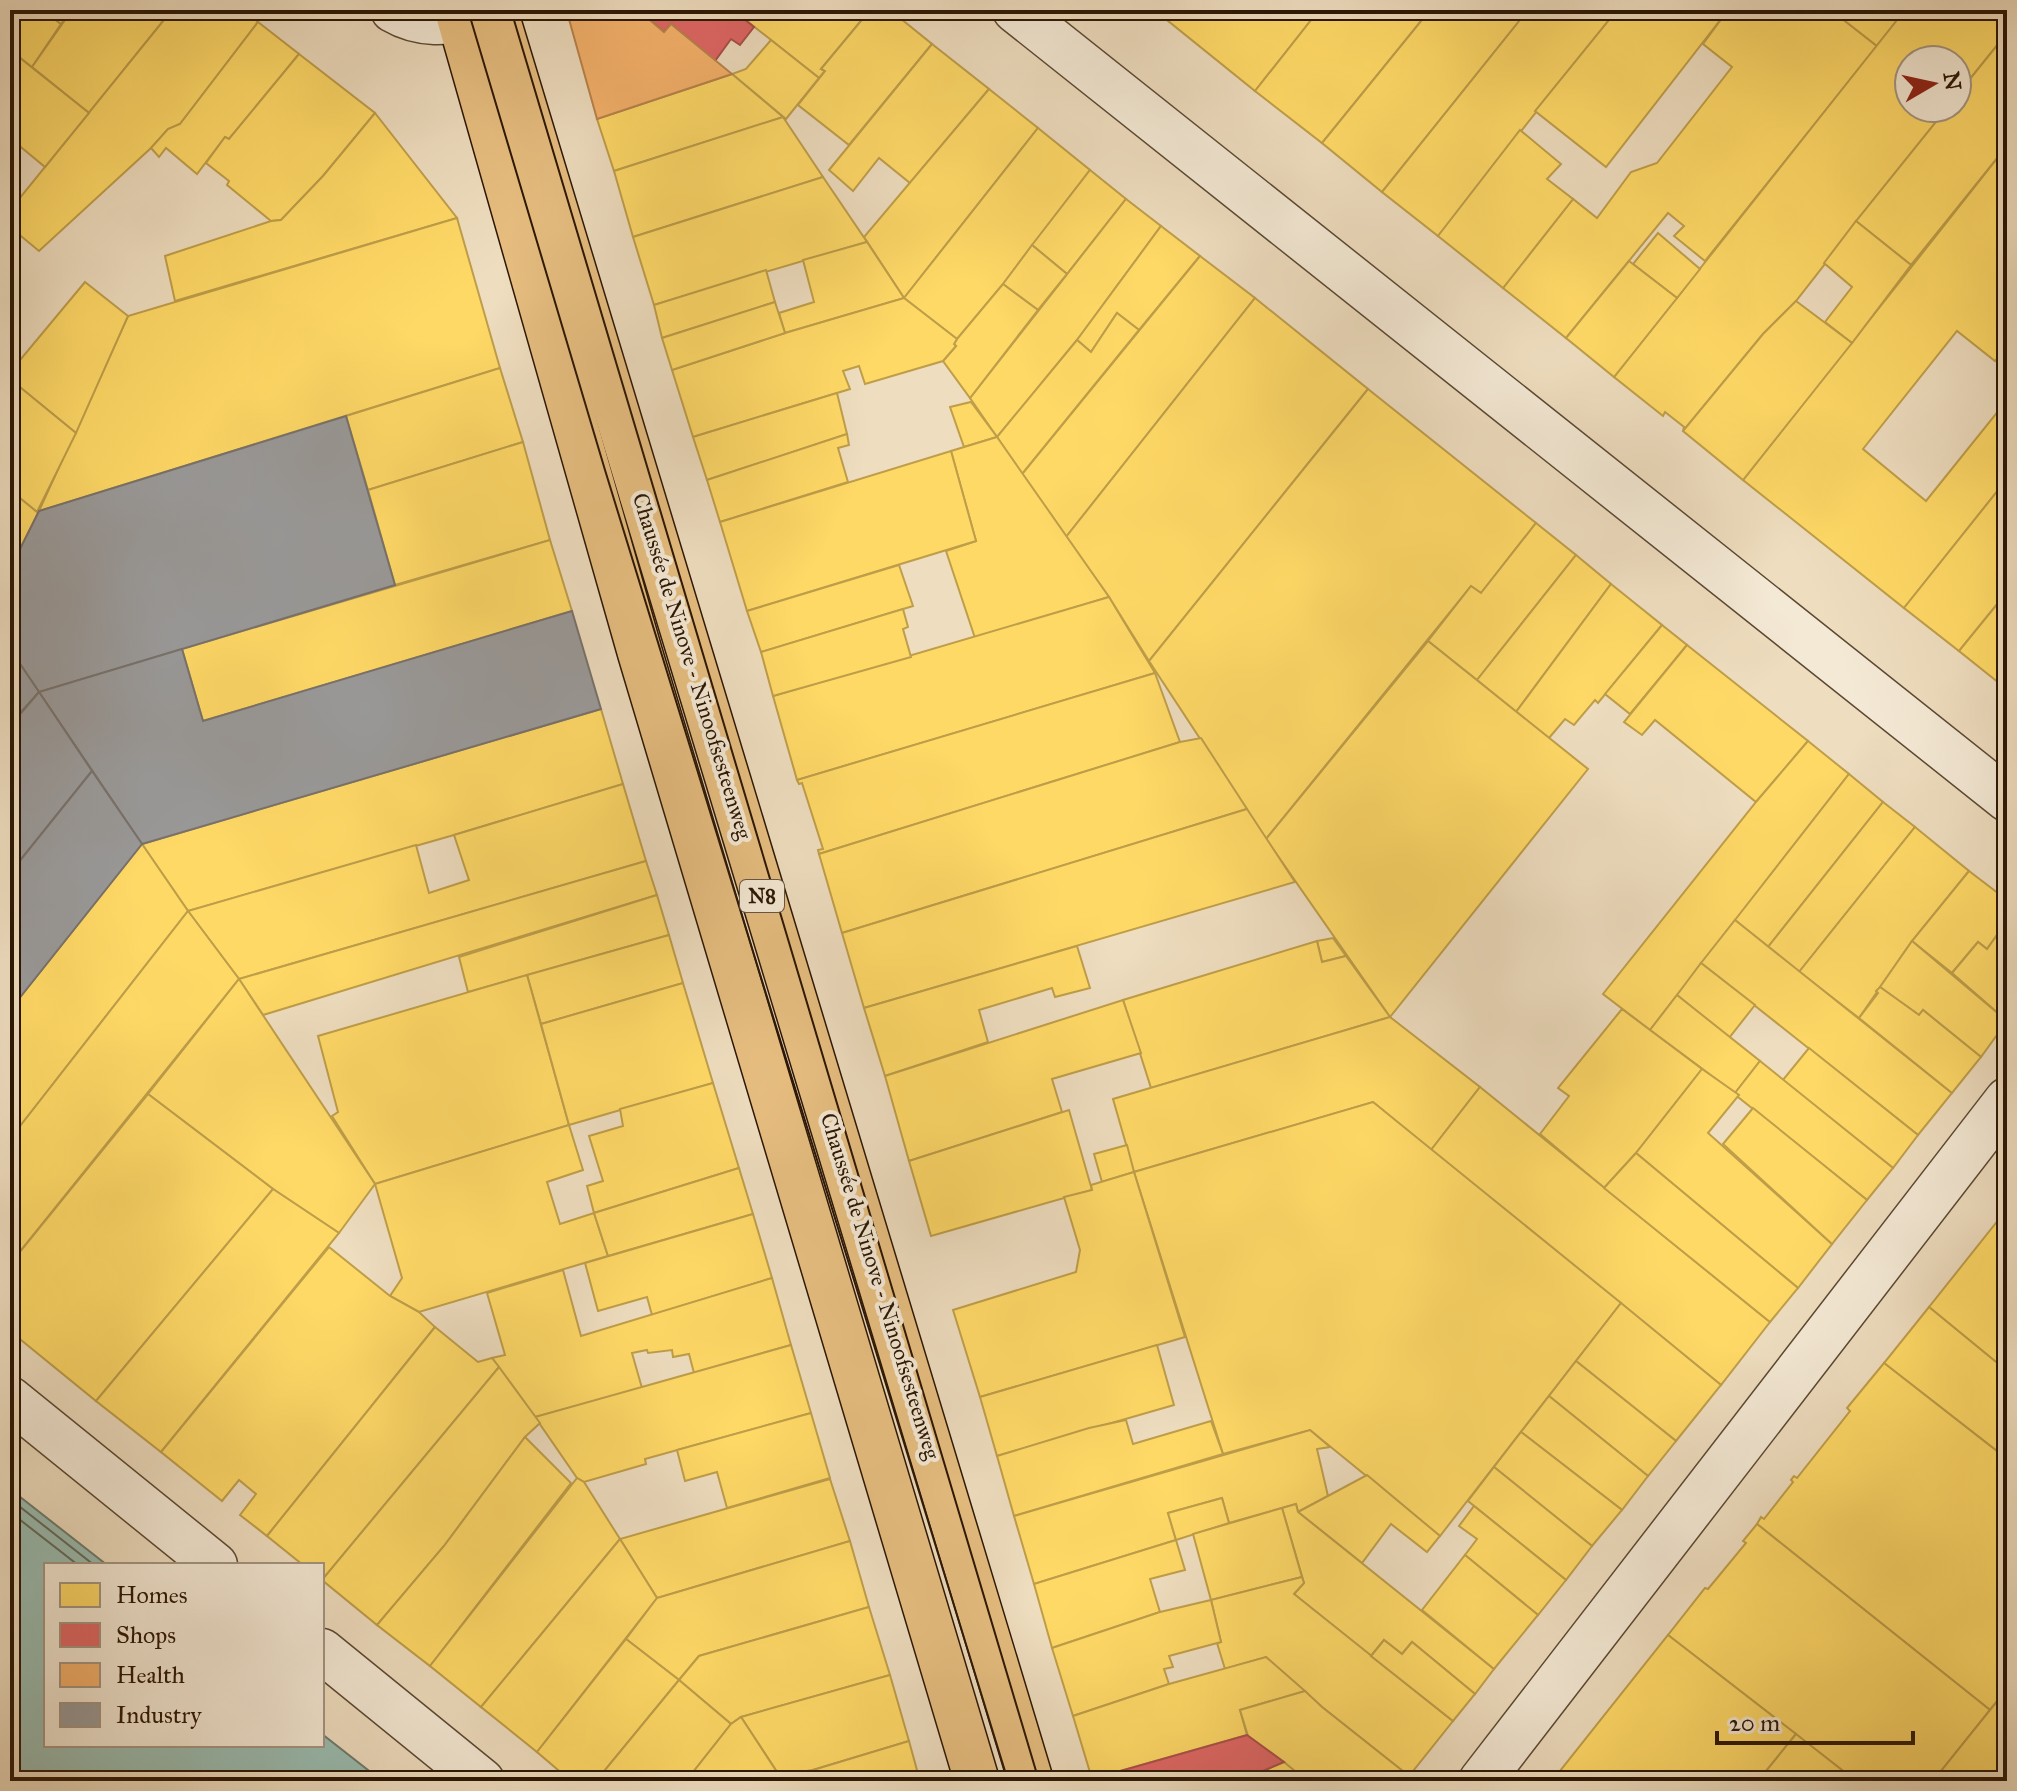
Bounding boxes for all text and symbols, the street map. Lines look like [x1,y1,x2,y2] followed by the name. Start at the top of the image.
[1893,44,1973,124] north arrow
[1937,70,1967,93] text: N
[627,490,758,843] street label: Chaussée de Ninove - Ninoofsesteenweg
[740,880,784,912] road number: N8
[815,1110,946,1463] street label: Chaussée de Ninove - Ninoofsesteenweg
[44,1563,324,1747] legend
[116,1580,188,1610] text: Homes
[116,1620,176,1650] text: Shops
[116,1660,185,1690] text: Health
[1717,1695,1913,1745] scale bar
[116,1700,202,1730] text: Industry
[1729,1708,1780,1738] text: 20 m

